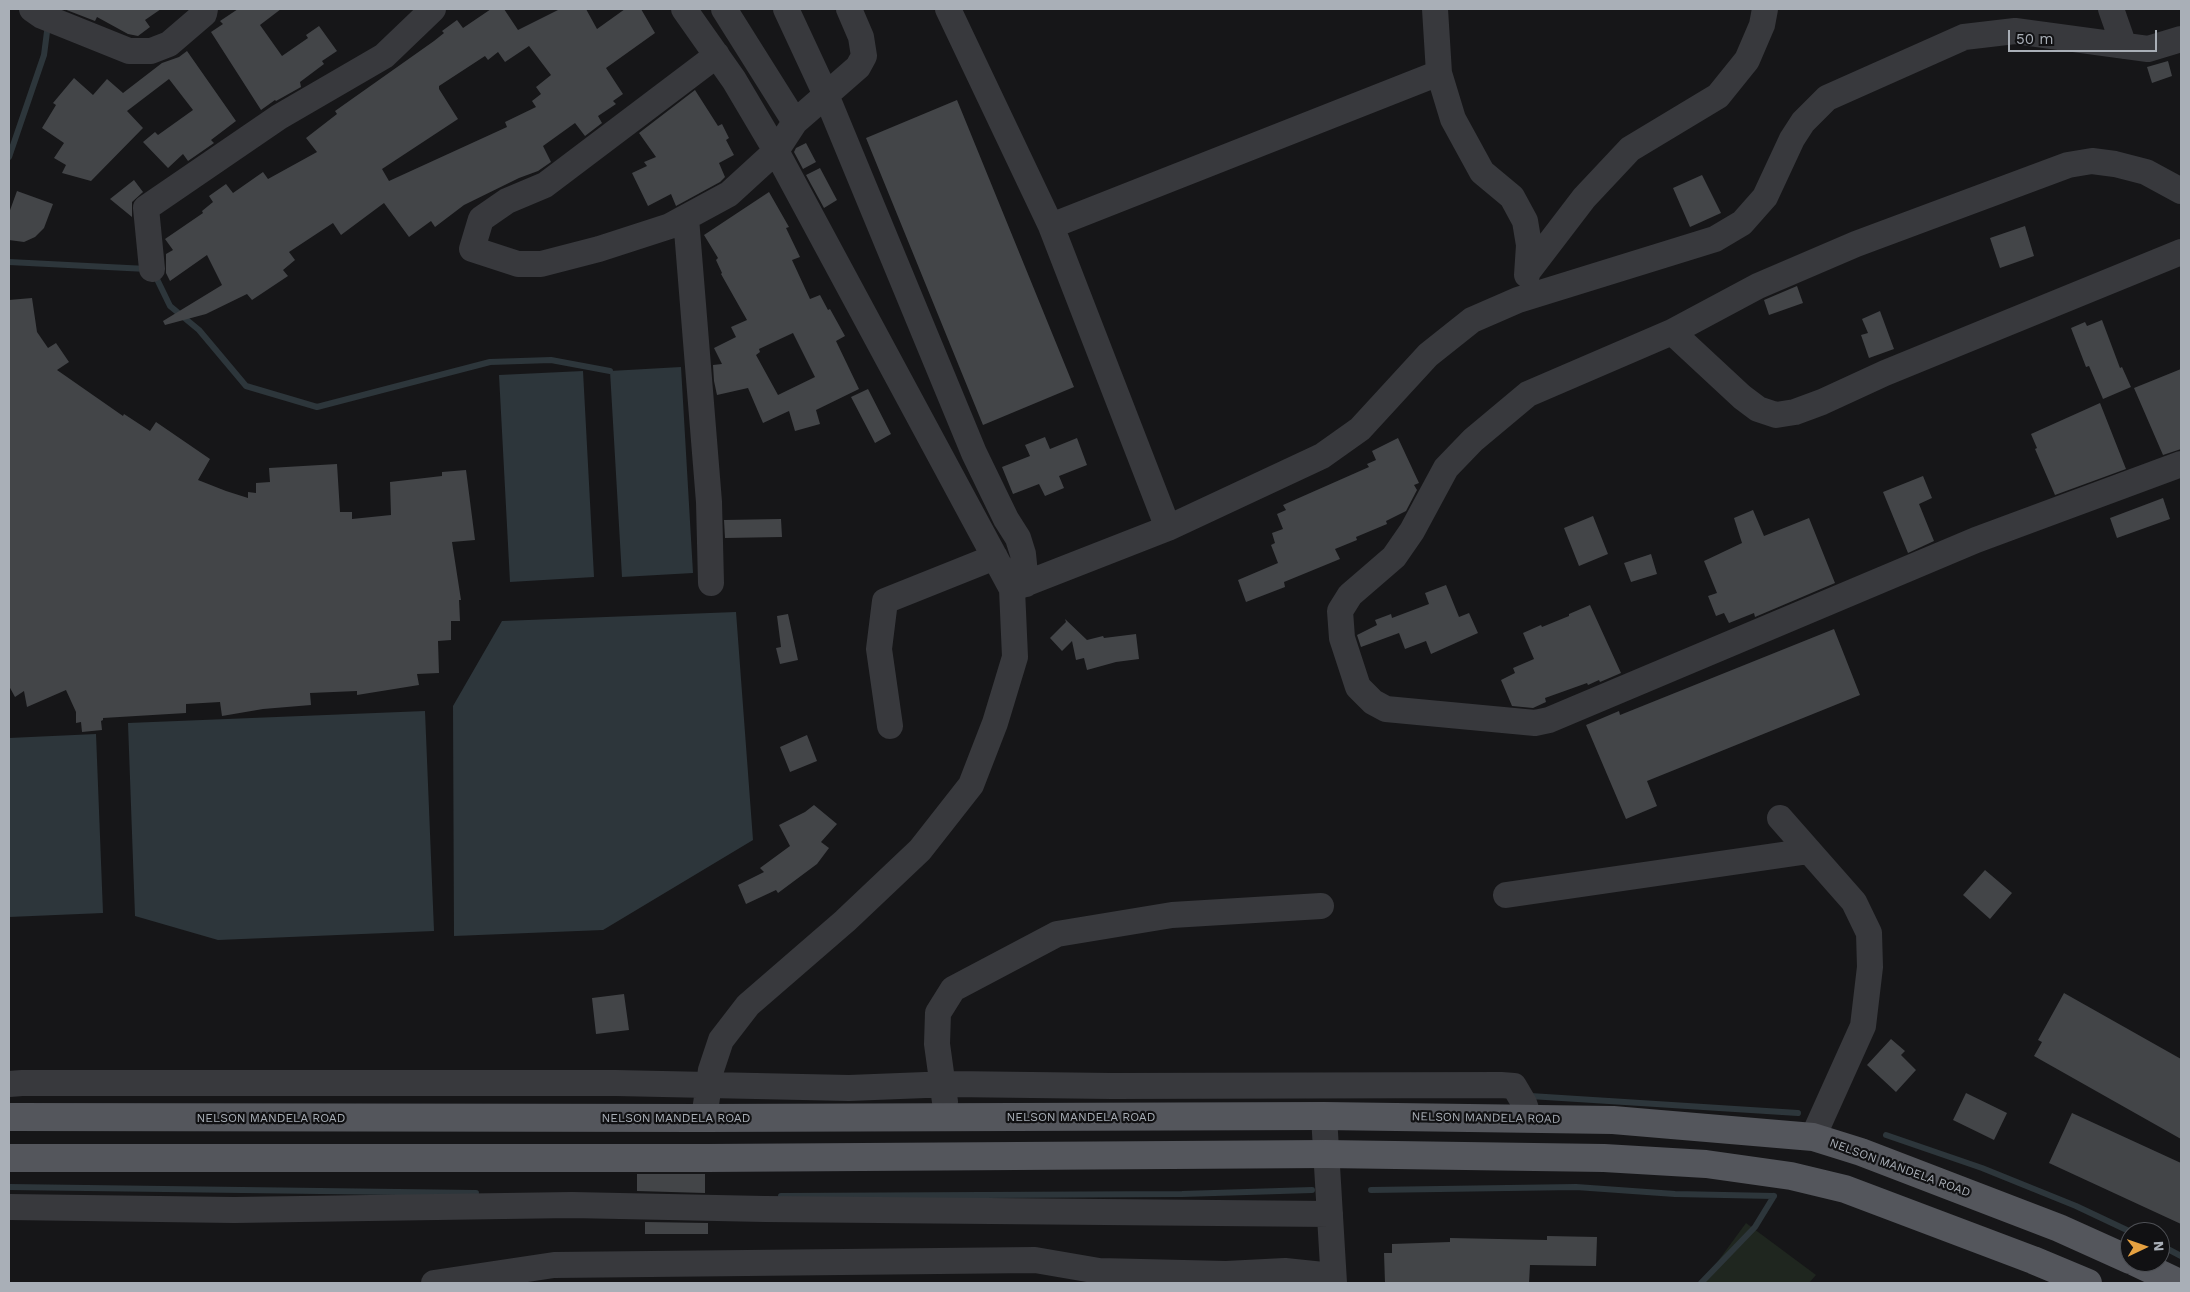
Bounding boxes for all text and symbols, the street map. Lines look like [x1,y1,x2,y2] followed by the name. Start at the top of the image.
[2010,20,2159,52] scale bar
[2016,30,2053,48] text: 50 m
[1007,1110,1155,1124] street label: NELSON MANDELA ROAD
[1411,1110,1561,1126] street label: NELSON MANDELA ROAD
[197,1111,345,1125] street label: NELSON MANDELA ROAD
[602,1111,750,1125] street label: NELSON MANDELA ROAD
[1828,1136,1972,1200] street label: NELSON MANDELA ROAD
[2120,1222,2170,1272] north arrow
[2151,1241,2167,1252] text: N

